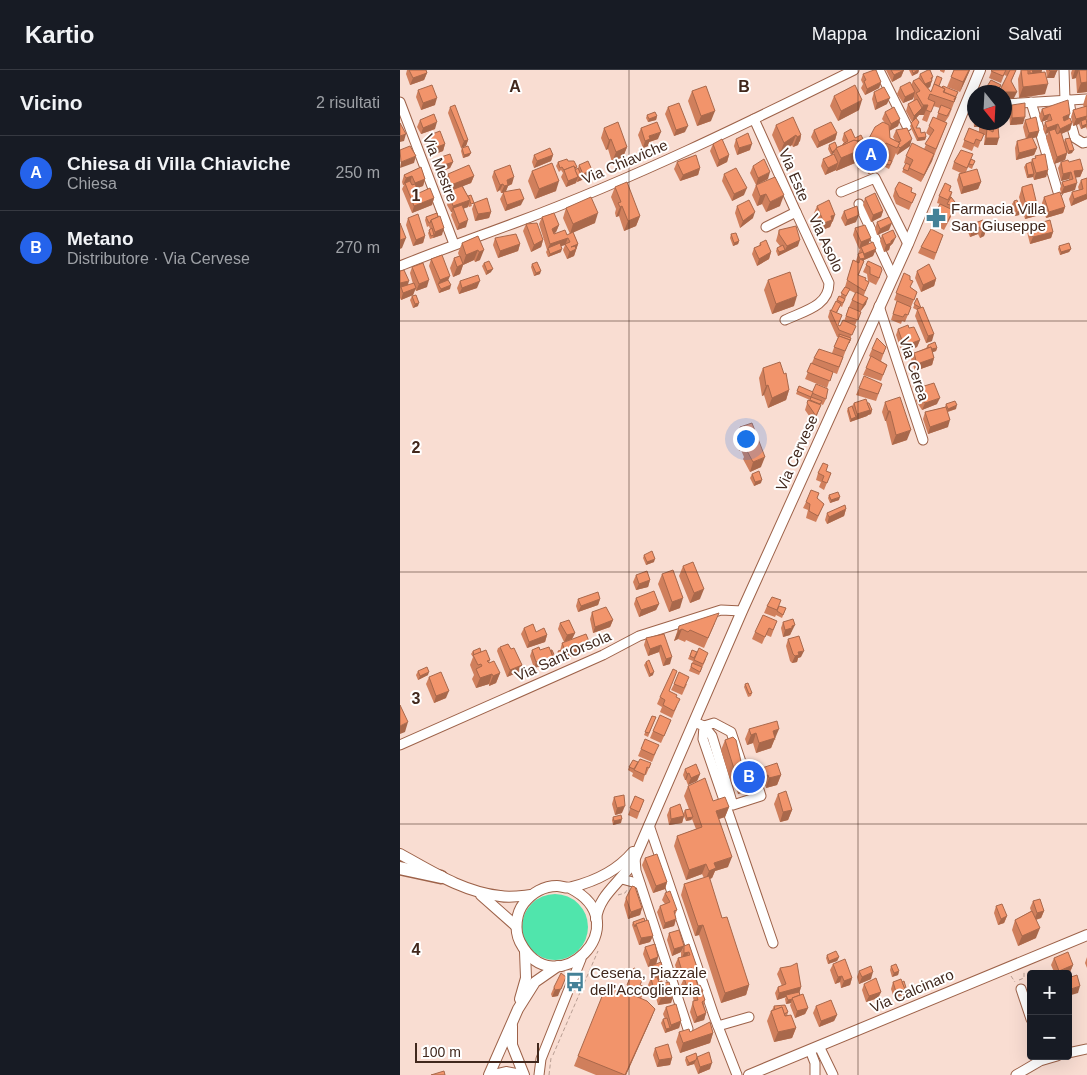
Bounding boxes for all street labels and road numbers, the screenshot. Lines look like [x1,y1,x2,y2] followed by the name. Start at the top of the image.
[420,131,461,204] street label: Via Mestre
[579,136,670,187] street label: Via Chiaviche
[776,146,813,204] street label: Via Este
[806,211,847,275] street label: Via Asolo
[896,335,933,404] street label: Via Cerea
[772,412,821,493] street label: Via Cervese
[512,626,614,684] street label: Via Sant'Orsola
[868,965,956,1016] street label: Via Calcinaro

